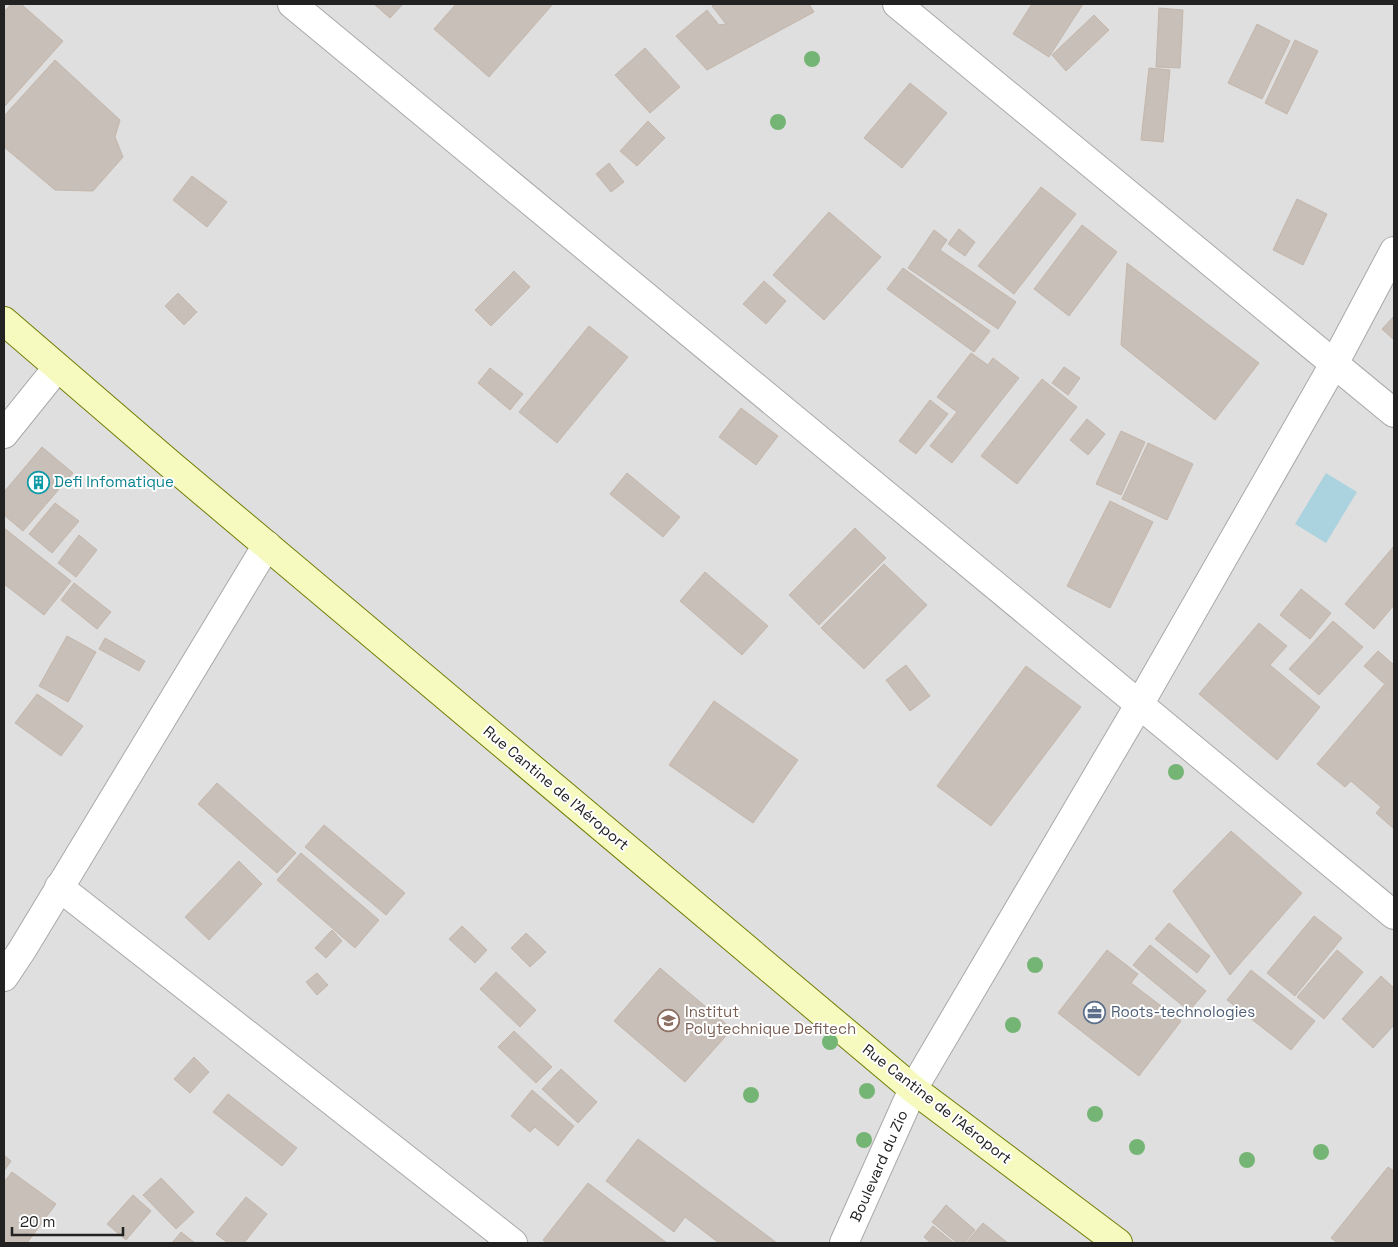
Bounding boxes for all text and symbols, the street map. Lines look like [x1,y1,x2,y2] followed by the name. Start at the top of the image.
[26,470,50,494] building icon: Defi Infomatique
[54,472,174,491] place label: Defi Infomatique
[480,721,633,854] street label: Rue Cantine de l'Aéroport
[1083,1000,1107,1024] office icon: Roots-technologies
[685,1002,856,1038] place label: Institut Polytechnique Defitech
[1111,1002,1255,1021] place label: Roots-technologies
[657,1009,681,1033] school or university icon: Institut Polytechnique Defitech
[859,1039,1016,1168] street label: Rue Cantine de l'Aéroport
[845,1107,912,1225] street label: Boulevard du Zio
[12,1204,124,1236] scale bar
[20,1212,55,1231] text: 20 m

